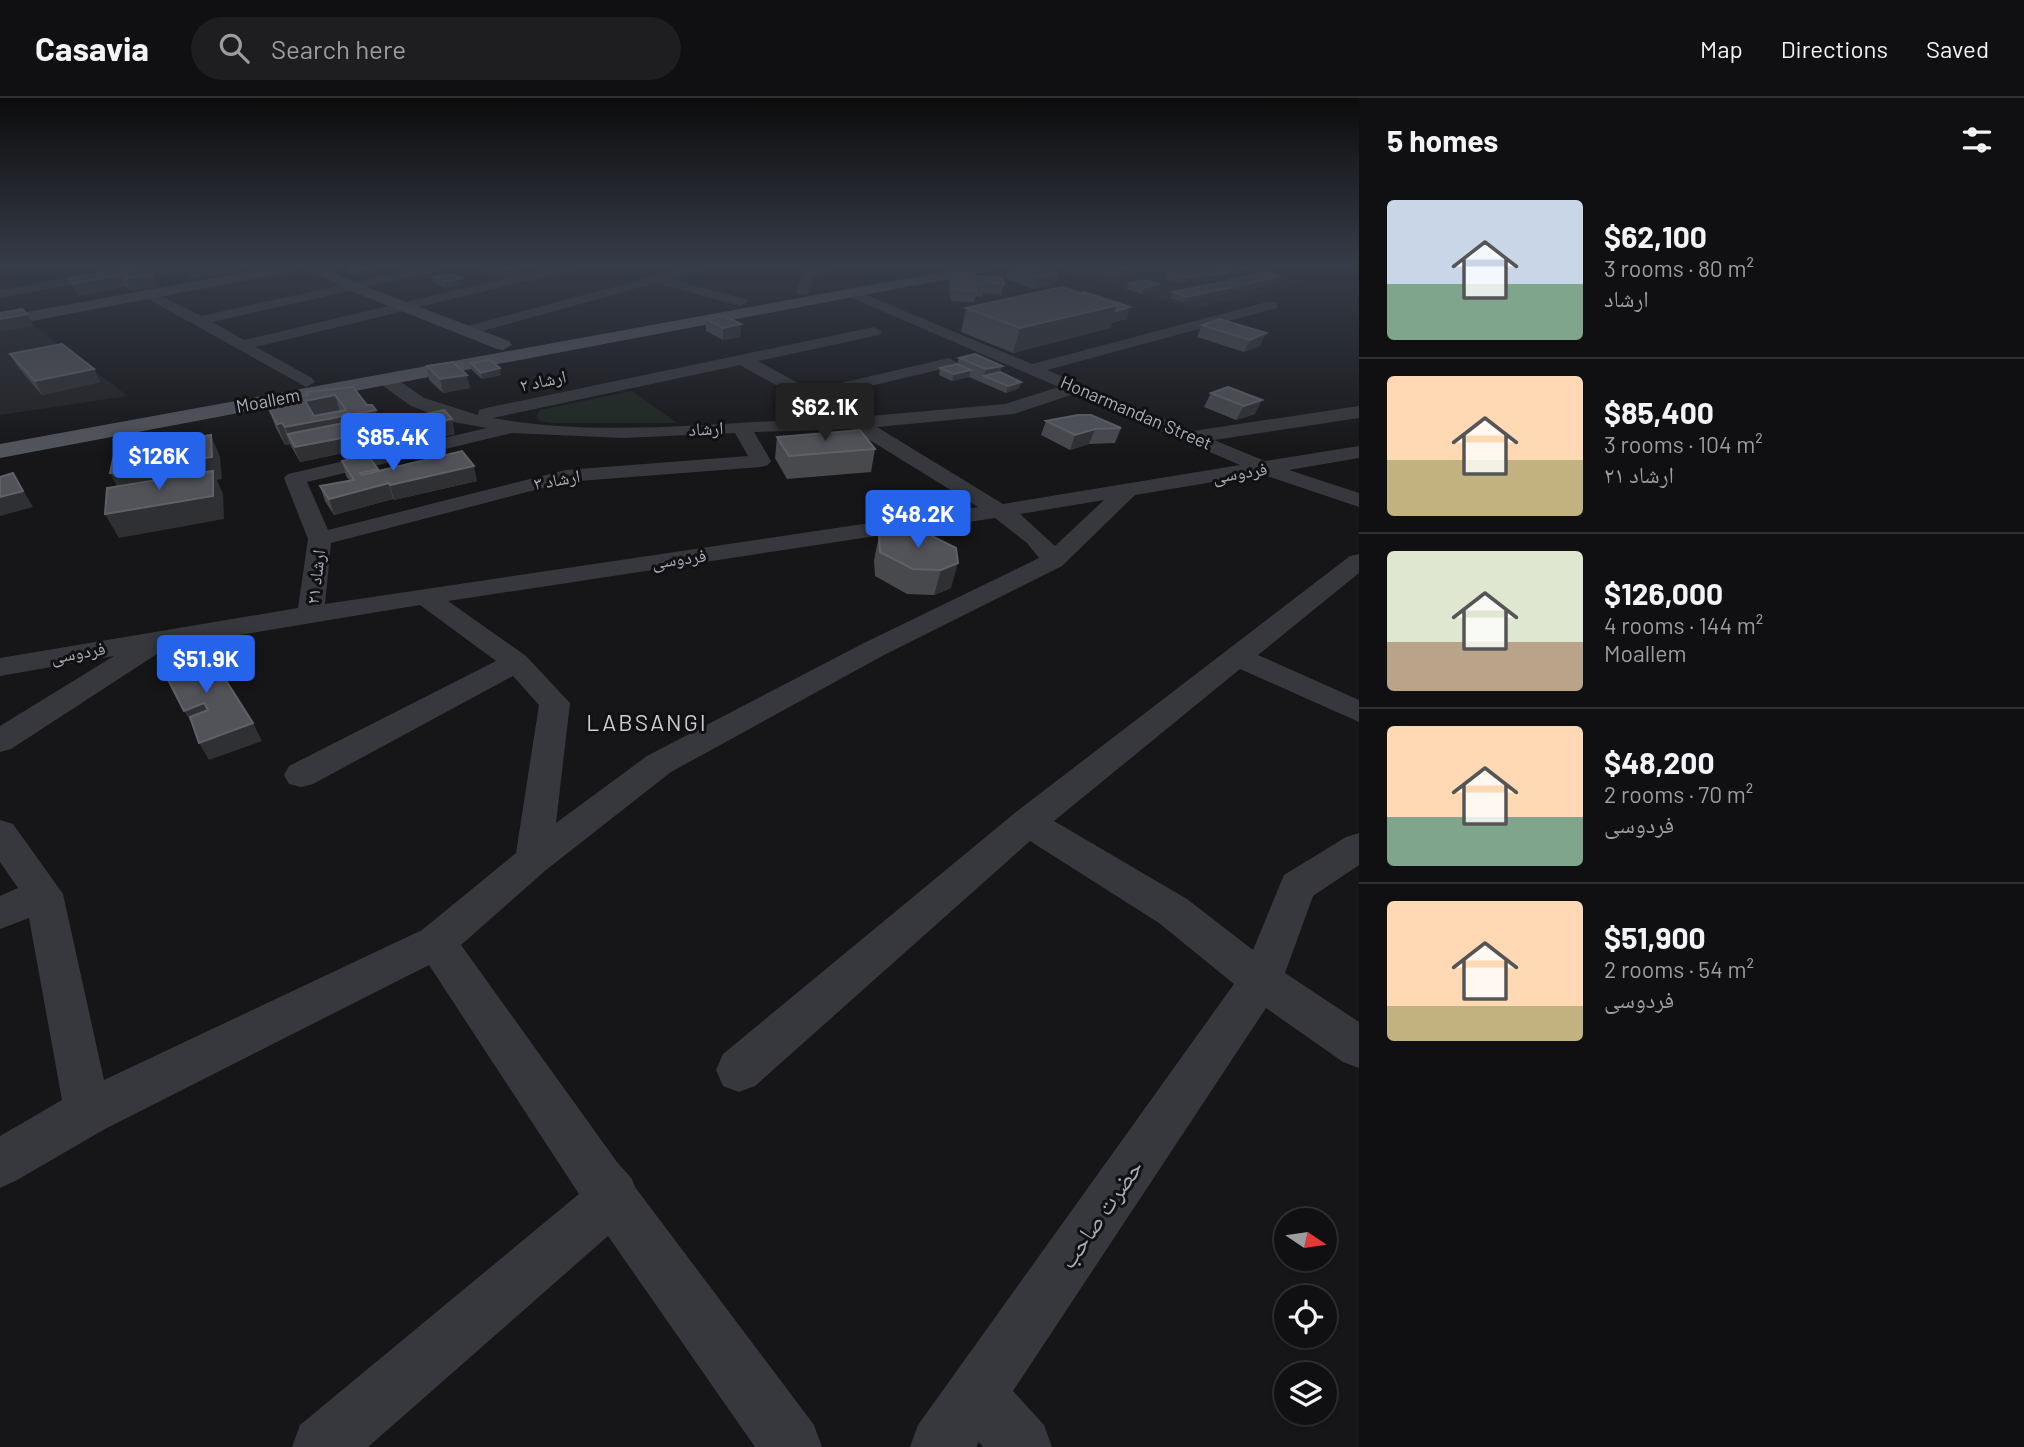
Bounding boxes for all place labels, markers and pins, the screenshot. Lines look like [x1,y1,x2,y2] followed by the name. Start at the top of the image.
[768,384,882,443] pin: $62.1K
[336,414,450,473] pin: $85.4K
[110,432,208,492] pin: $126K
[861,490,975,550] pin: $48.2K
[149,636,263,695] pin: $51.9K

